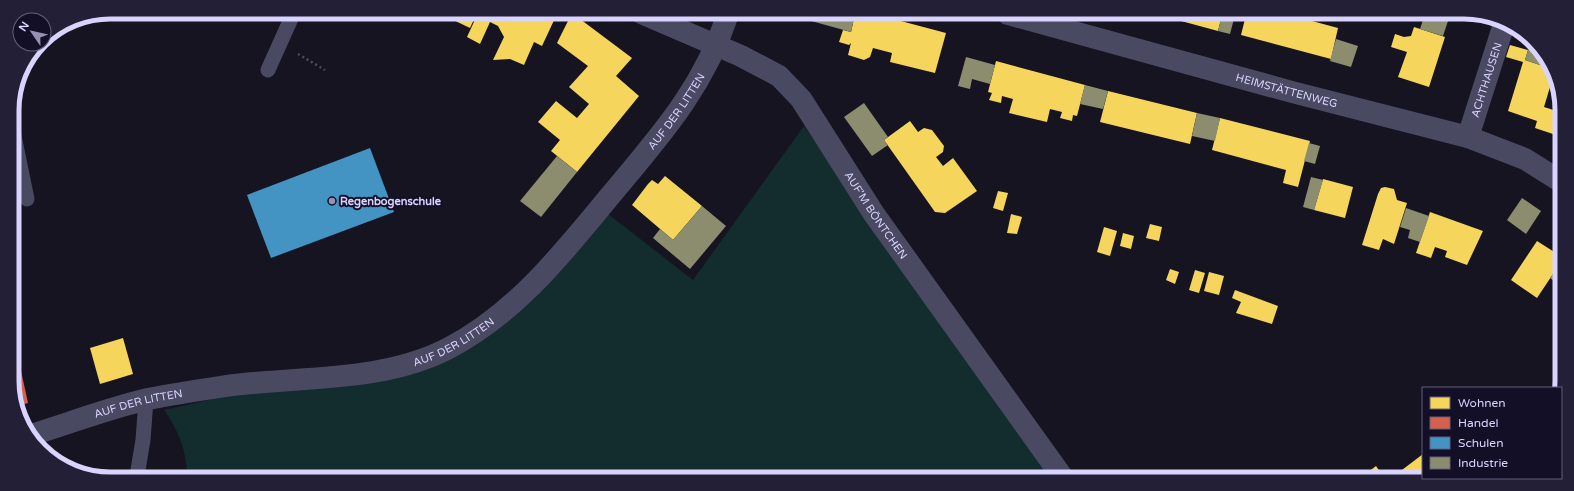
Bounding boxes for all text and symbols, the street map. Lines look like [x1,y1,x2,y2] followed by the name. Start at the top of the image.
[12,12,52,52] north arrow
[16,19,32,34] text: N
[1469,41,1505,119] street label: ACHTHAUSEN
[645,71,708,152] street label: AUF DER LITTEN
[1234,71,1339,110] street label: HEIMSTÄTTENWEG
[842,169,910,262] street label: AUF'M BÖNTCHEN
[340,195,442,209] place label: Regenbogenschule
[327,196,337,206] marker: Regenbogenschule
[411,315,497,369] street label: AUF DER LITTEN
[93,387,184,421] street label: AUF DER LITTEN
[1422,387,1562,479] legend
[1458,396,1506,410] text: Wohnen
[1458,416,1498,430] text: Handel
[1458,436,1503,450] text: Schulen
[1458,456,1508,470] text: Industrie

